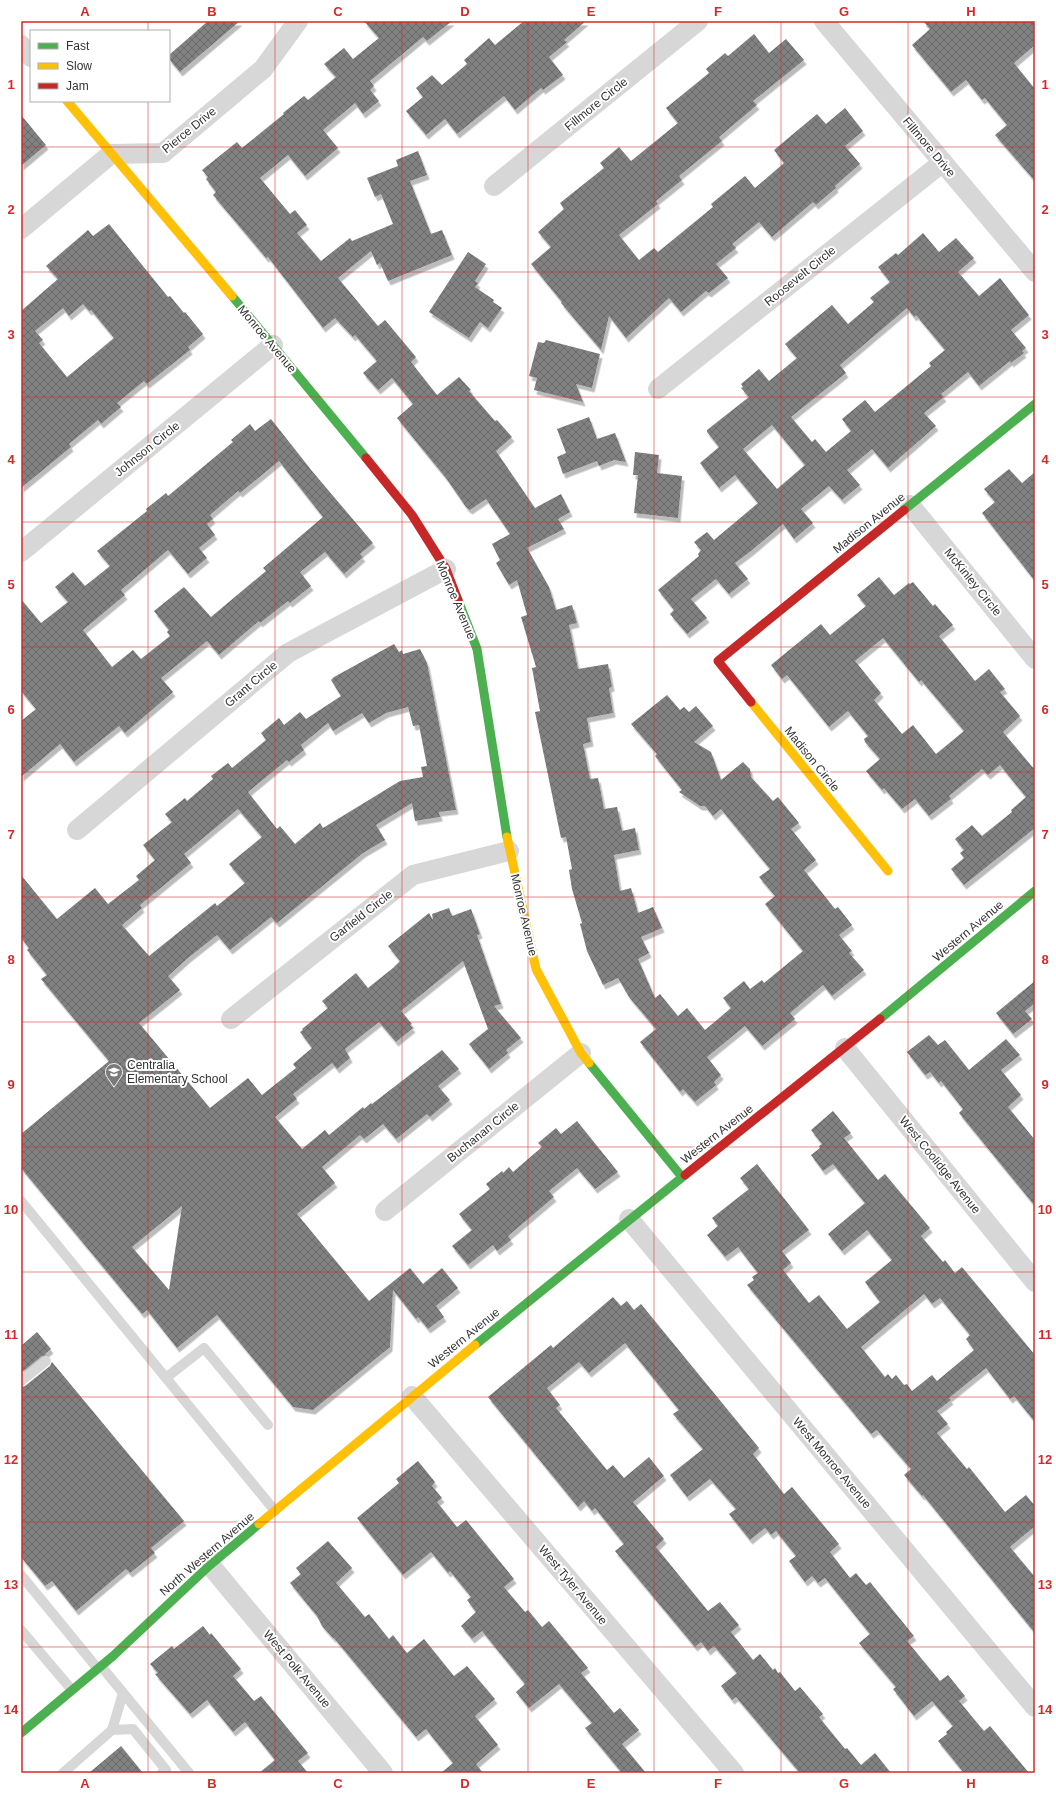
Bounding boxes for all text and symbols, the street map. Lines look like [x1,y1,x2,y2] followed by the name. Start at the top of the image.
[80,4,90,19] text: A
[207,4,217,19] text: B
[333,4,343,19] text: C
[460,4,470,19] text: D
[587,4,596,19] text: E
[714,4,722,19] text: F
[839,4,849,19] text: G
[966,4,976,19] text: H
[30,30,170,102] legend
[66,39,90,53] text: Fast
[66,59,92,73] text: Slow
[562,74,630,134] street label: Fillmore Circle
[7,77,15,92] text: 1
[1041,77,1049,92] text: 1
[66,79,89,93] text: Jam
[159,104,219,156] street label: Pierce Drive
[900,114,958,180] street label: Fillmore Drive
[7,202,15,217] text: 2
[1041,202,1049,217] text: 2
[762,243,839,309] street label: Roosevelt Circle
[235,302,300,376] street label: Monroe Avenue
[7,327,15,342] text: 3
[1041,327,1049,342] text: 3
[112,418,182,479] street label: Johnson Circle
[7,452,15,467] text: 4
[1041,452,1049,467] text: 4
[830,490,908,556] street label: Madison Avenue
[942,545,1005,619] street label: McKinley Circle
[433,559,479,642] street label: Monroe Avenue
[7,577,15,592] text: 5
[1041,577,1049,592] text: 5
[222,658,280,710] street label: Grant Circle
[7,702,15,717] text: 6
[1041,702,1049,717] text: 6
[782,724,843,794] street label: Madison Circle
[7,827,15,842] text: 7
[1041,827,1049,842] text: 7
[508,873,540,958] street label: Monroe Avenue
[327,887,396,945] street label: Garfield Circle
[930,897,1006,965] street label: Western Avenue
[7,952,15,967] text: 8
[1041,952,1049,967] text: 8
[127,1058,228,1086] place label: Centralia Elementary School
[104,1062,124,1087] school or university icon: Centralia Elementary School
[7,1077,15,1092] text: 9
[1041,1077,1049,1092] text: 9
[444,1099,522,1165] street label: Buchanan Circle
[678,1101,756,1166] street label: Western Avenue
[896,1114,984,1217] street label: West Coolidge Avenue
[4,1202,18,1217] text: 10
[1038,1202,1052,1217] text: 10
[426,1305,503,1371] street label: Western Avenue
[4,1327,18,1342] text: 11
[1038,1327,1052,1342] text: 11
[790,1415,874,1512] street label: West Monroe Avenue
[4,1452,18,1467] text: 12
[1038,1452,1052,1467] text: 12
[157,1509,257,1599] street label: North Western Avenue
[536,1542,611,1628] street label: West Tyler Avenue
[4,1577,18,1592] text: 13
[1038,1577,1052,1592] text: 13
[260,1627,334,1711] street label: West Polk Avenue
[4,1702,19,1717] text: 14
[1038,1702,1053,1717] text: 14
[80,1776,90,1791] text: A
[207,1776,217,1791] text: B
[333,1776,343,1791] text: C
[460,1776,470,1791] text: D
[587,1776,596,1791] text: E
[714,1776,722,1791] text: F
[839,1776,849,1791] text: G
[966,1776,976,1791] text: H

